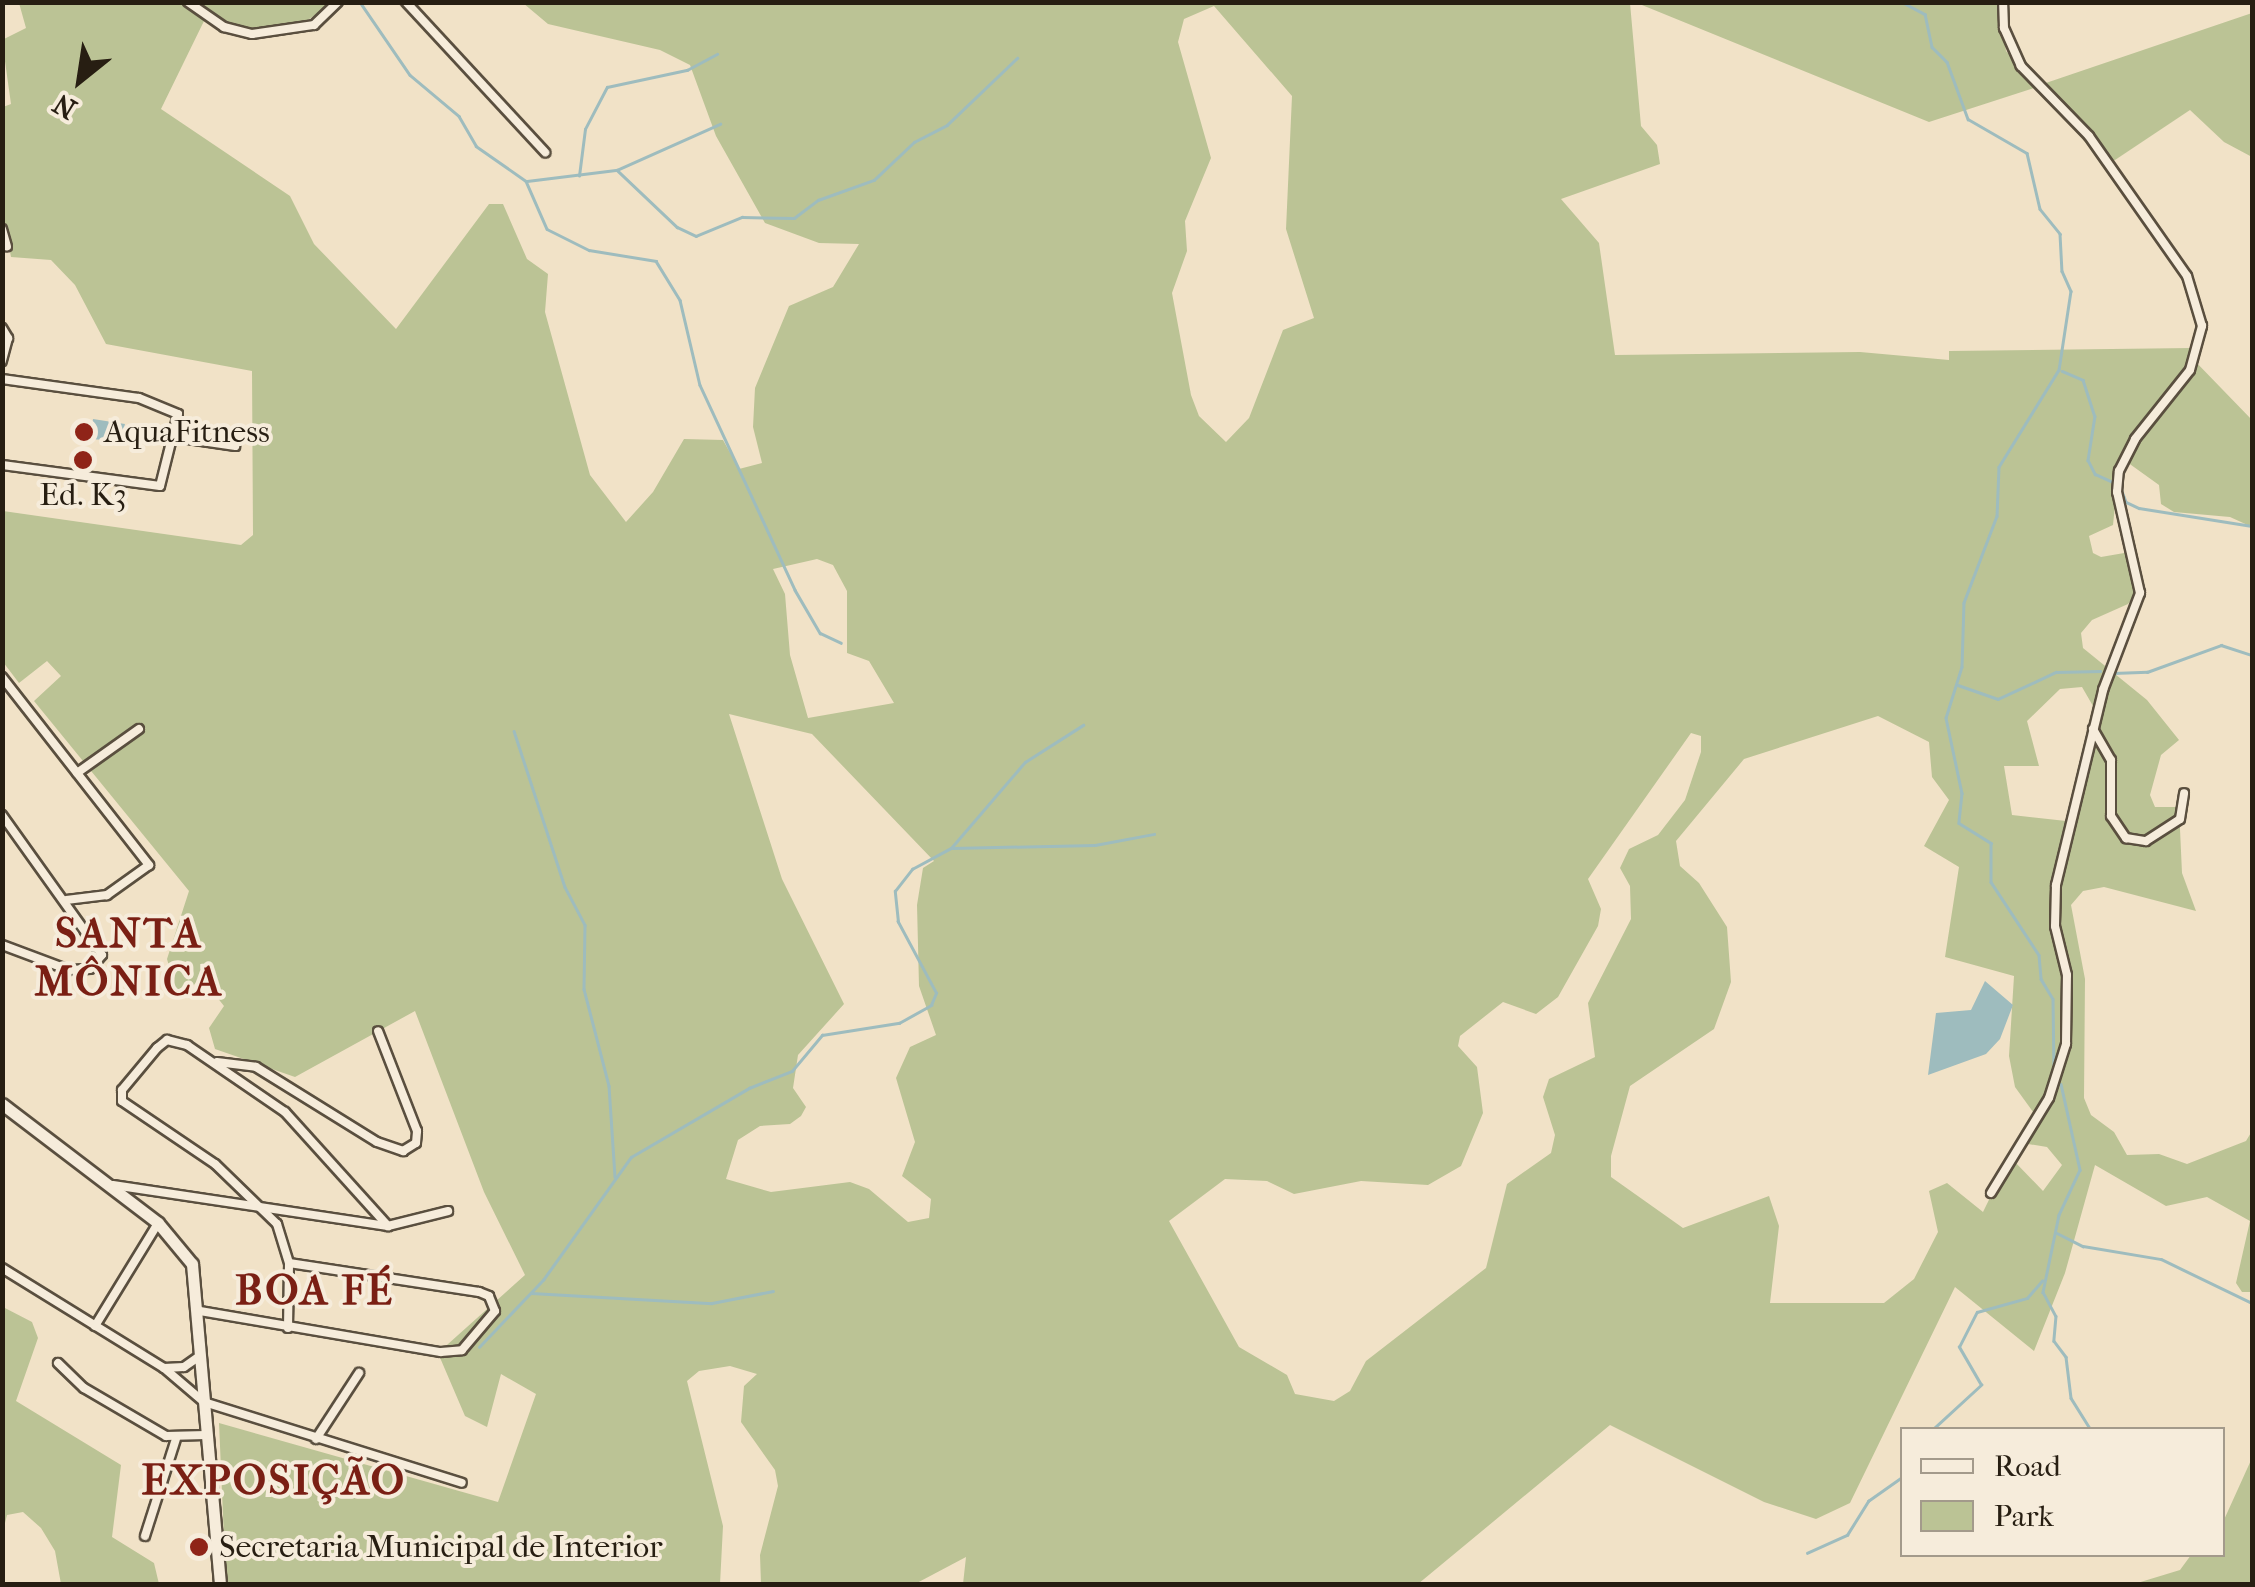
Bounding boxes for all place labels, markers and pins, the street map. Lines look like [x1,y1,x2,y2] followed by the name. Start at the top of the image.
[104,413,270,451] place label: AquaFitness
[73,421,95,443] marker: AquaFitness
[72,449,94,471] marker: Ed. K3
[39,476,127,514] place label: Ed. K3
[219,1528,663,1566] place label: Secretaria Municipal de Interior
[188,1536,210,1558] marker: Secretaria Municipal de Interior

